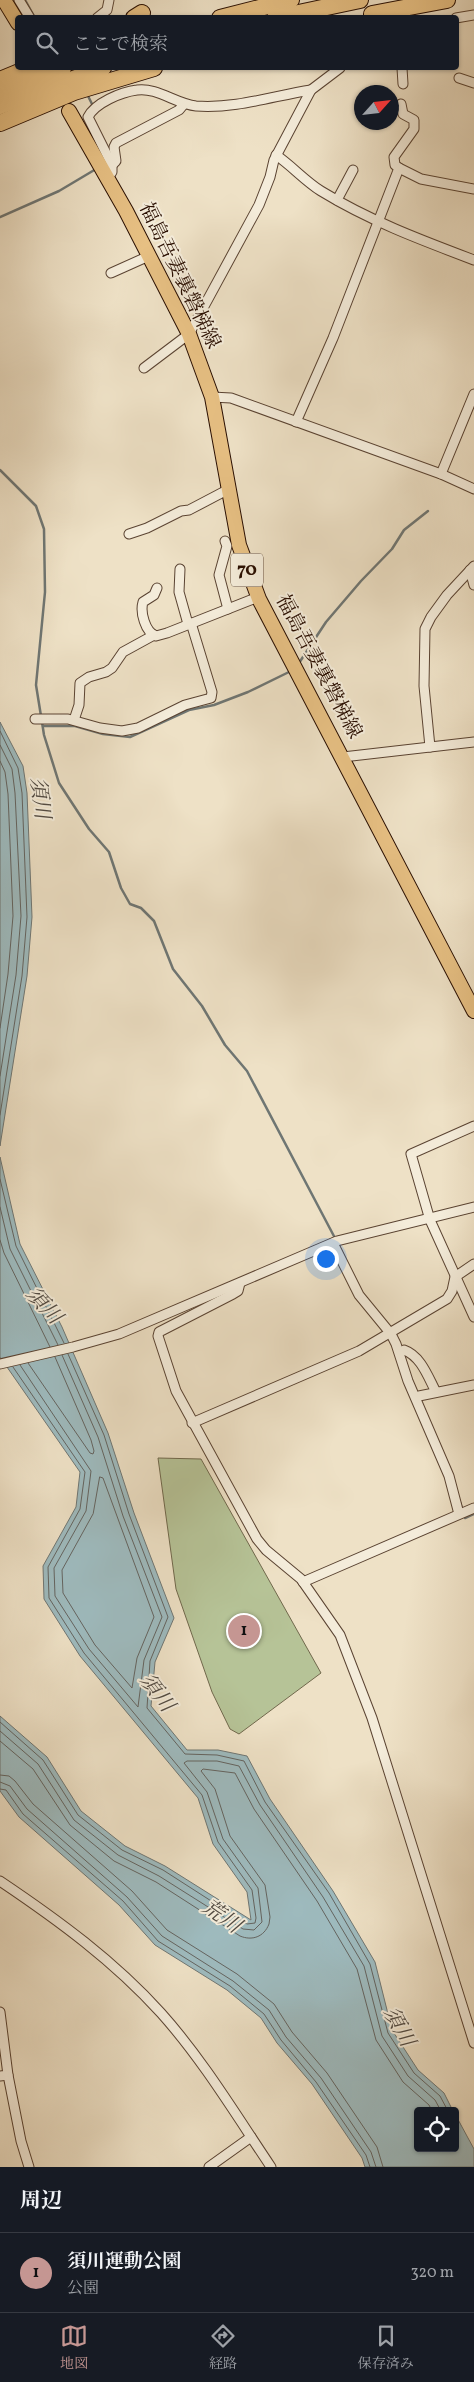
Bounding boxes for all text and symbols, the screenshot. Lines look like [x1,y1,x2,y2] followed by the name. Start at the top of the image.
[15,15,459,70] search box
[33,29,61,57] icon: search
[73,32,168,58] text: ここで検索
[354,85,399,130] north arrow
[131,198,227,354] street label: 福島吾妻裏磐梯線
[231,554,263,586] road number: 70
[268,590,368,744] street label: 福島吾妻裏磐梯線
[22,775,57,823] water label: 須川
[313,1246,339,1272] your location
[18,1281,69,1333] water label: 須川
[228,1612,260,1650] pin: 1
[132,1668,182,1720] water label: 須川
[195,1893,248,1942] water label: 荒川
[375,2002,422,2054] water label: 須川
[414,2107,459,2152] map controls
[414,2107,459,2152] button: locate
[20,2187,62,2216] text: 周辺
[67,2249,181,2275] text: 須川運動公園
[33,2262,39,2284] text: 1
[410,2262,454,2284] text: 320 m
[67,2278,99,2300] text: 公園
[60,2322,88,2374] tab: 地図
[209,2322,237,2374] tab: 経路
[358,2322,414,2374] tab: 保存済み

